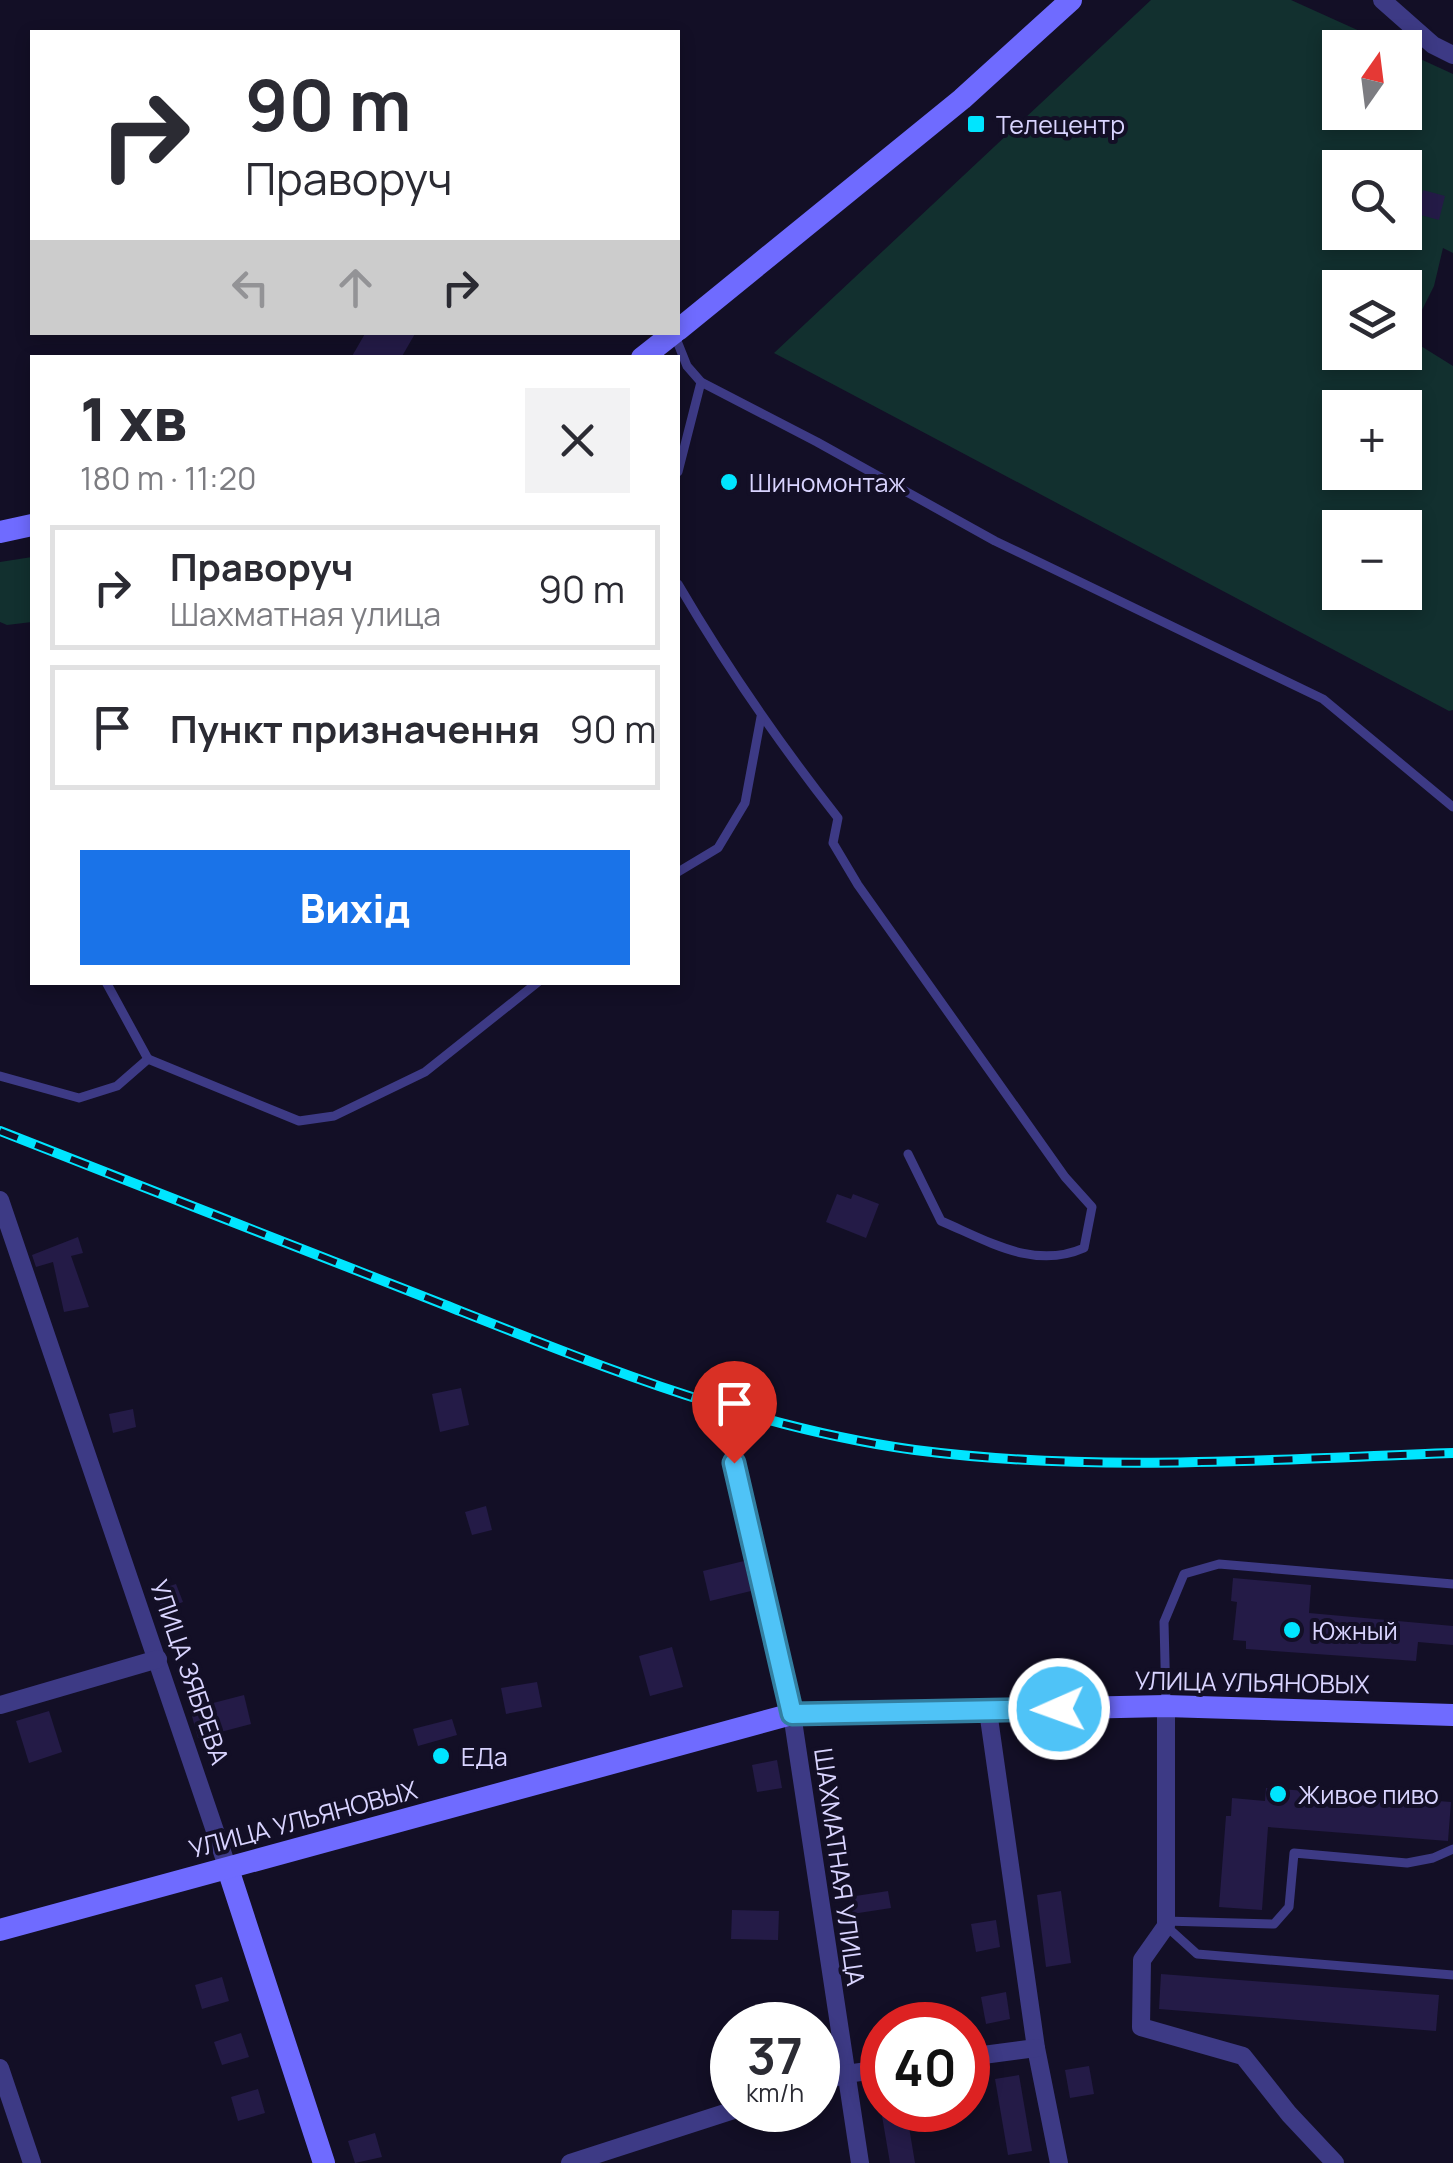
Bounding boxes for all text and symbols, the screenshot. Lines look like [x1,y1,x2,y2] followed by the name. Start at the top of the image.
[1322,30,1422,130] north arrow
[1322,30,1422,610] map controls
[245,56,412,152] text: 90 m
[80,70,210,200] icon: right
[996,107,1125,142] place label: Телецентр
[965,113,987,135] marker: Телецентр
[245,147,452,209] text: Праворуч
[1322,150,1422,250] button: search
[223,260,278,315] icon: left
[328,260,383,315] icon: ahead
[433,260,488,315] icon: right
[1322,270,1422,370] button: layers
[80,377,187,459] text: 1 хв
[525,388,630,493] button: close
[1322,390,1422,490] button: +
[80,456,256,500] text: 180 m · 11:20
[749,465,906,500] place label: Шиномонтаж
[718,471,740,493] marker: Шиномонтаж
[1322,510,1422,610] button: −
[170,540,353,592] text: Праворуч
[85,560,140,615] icon: right
[538,562,625,614] text: 90 m
[170,592,441,636] text: Шахматная улица
[85,700,140,755] icon: arrive
[170,702,540,754] text: Пункт призначення
[570,702,656,754] text: 90 m
[80,850,630,965] button: Вихід
[692,1361,777,1464] pin
[707,1376,762,1431] icon: arrive
[142,1575,238,1769] street label: УЛИЦА ЗЯБРЕВА
[1312,1613,1398,1648] place label: Южный
[1281,1619,1303,1641] marker: Южный
[1007,1657,1111,1761] position arrow
[1134,1662,1370,1702] street label: УЛИЦА УЛЬЯНОВЫХ
[461,1739,508,1774] place label: ЕДа
[430,1745,452,1767] marker: ЕДа
[806,1746,874,1988] street label: ШАХМАТНАЯ УЛИЦА
[185,1772,421,1866] street label: УЛИЦА УЛЬЯНОВЫХ
[1298,1777,1439,1812] place label: Живое пиво
[1267,1783,1289,1805] marker: Живое пиво
[860,2002,990,2132] speed limit sign: 40
[747,2021,803,2089] text: 37
[746,2075,804,2110] text: km/h

